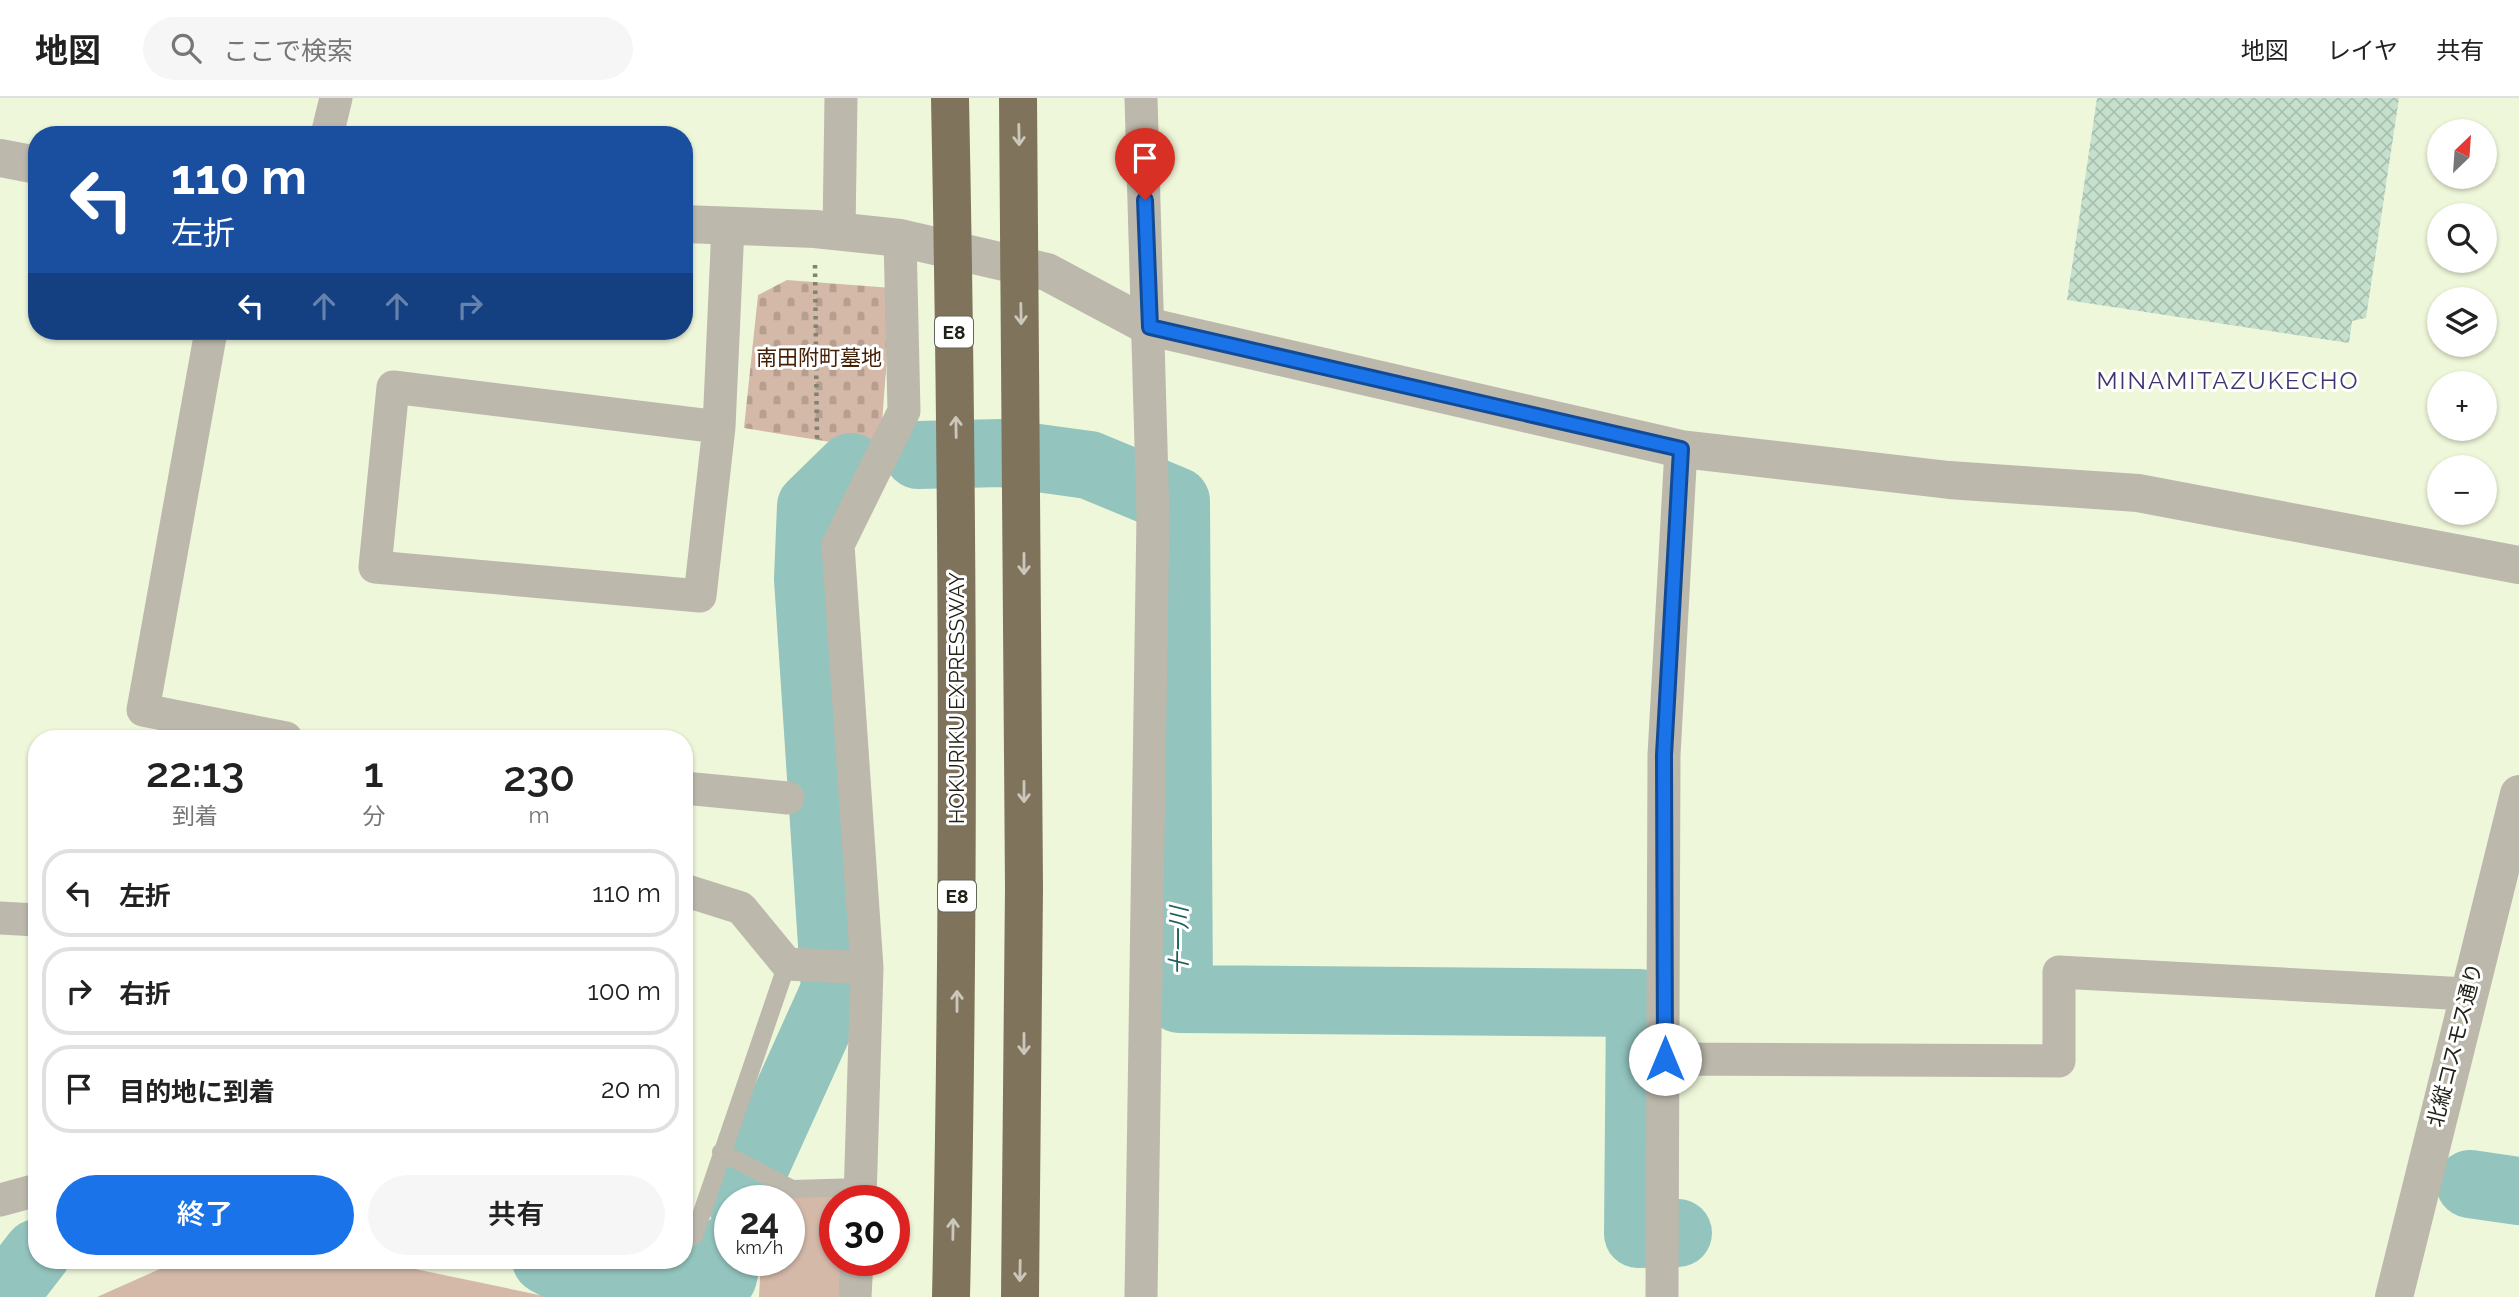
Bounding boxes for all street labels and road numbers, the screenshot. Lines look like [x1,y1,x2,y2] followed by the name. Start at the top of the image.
[935,316,973,348] road number: E8
[944,572,969,824] street label: HOKURIKU EXPRESSWAY
[938,880,976,912] road number: E8
[2422,960,2487,1129] street label: 北縦コスモス通り

